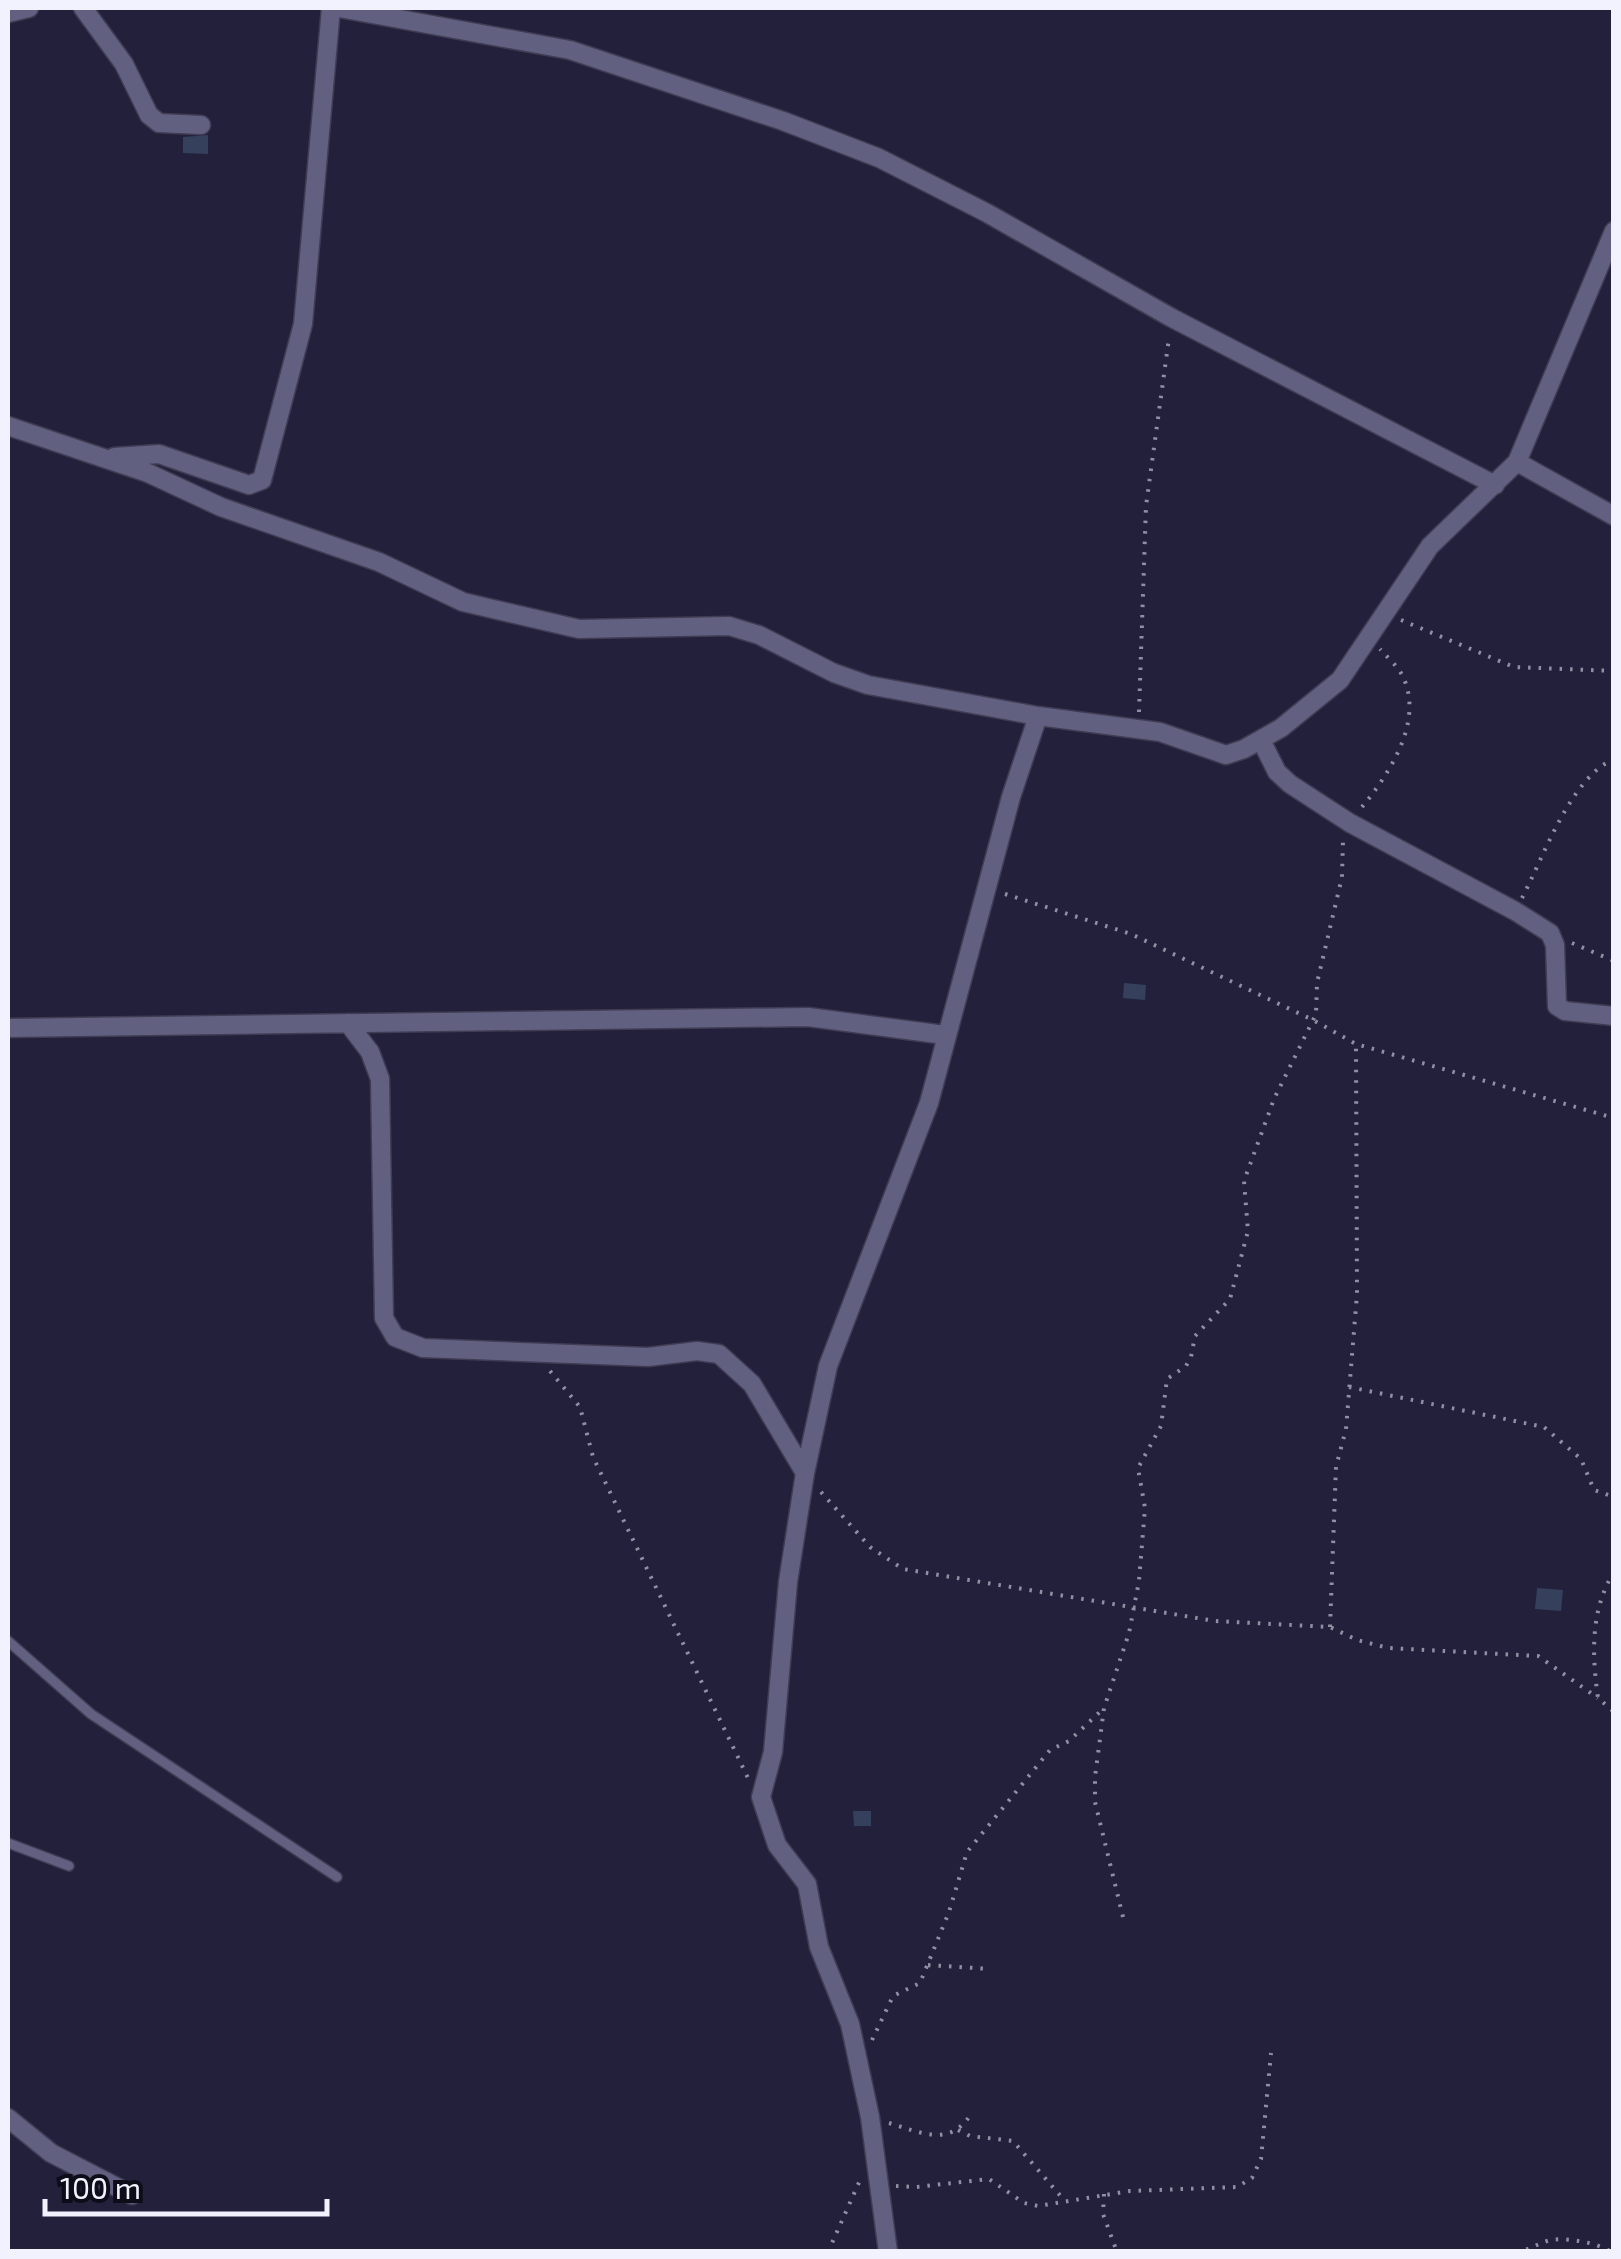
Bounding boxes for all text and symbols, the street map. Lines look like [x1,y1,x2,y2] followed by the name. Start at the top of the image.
[45,2154,328,2216] scale bar
[60,2169,141,2205] text: 100 m

